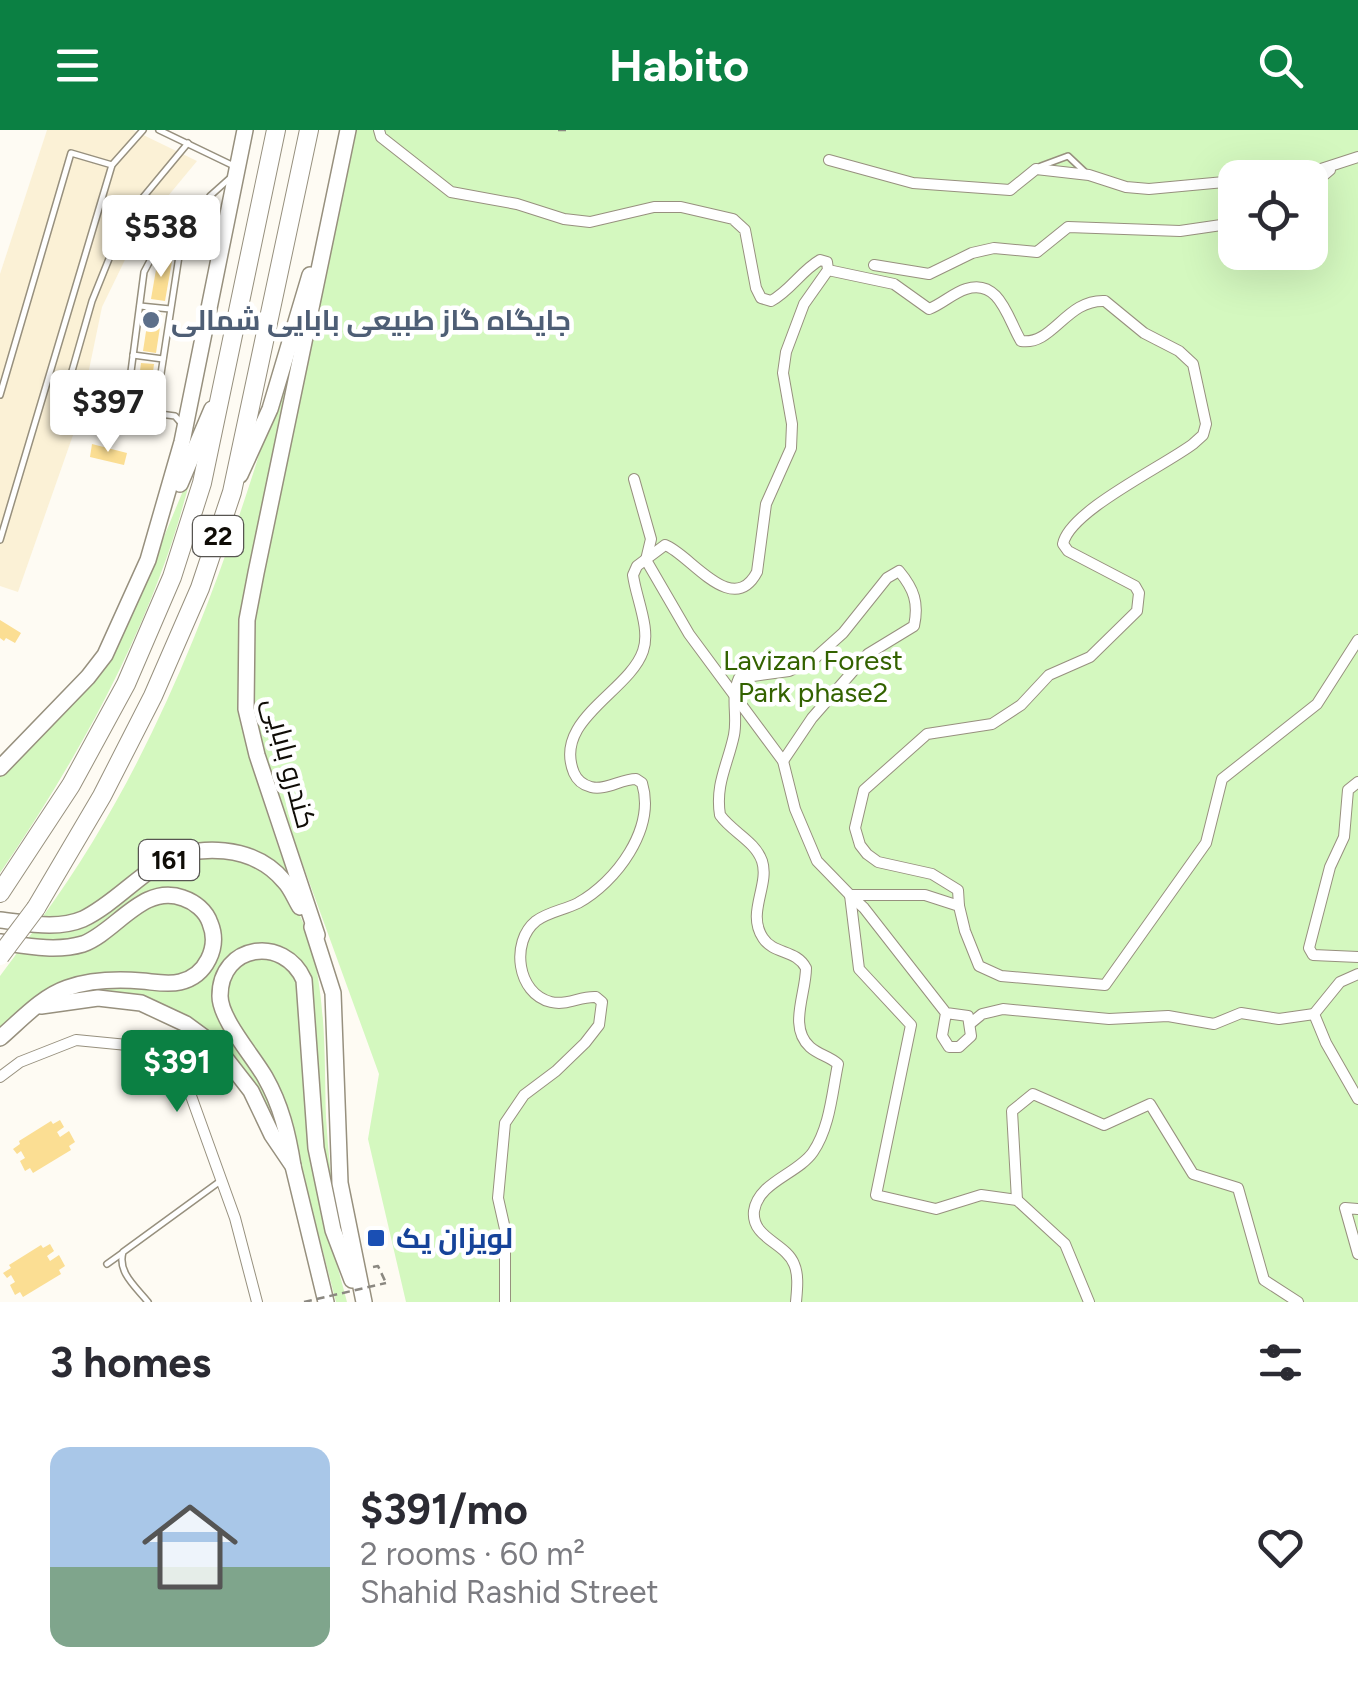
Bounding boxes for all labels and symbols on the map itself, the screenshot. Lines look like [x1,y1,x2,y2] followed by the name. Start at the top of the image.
[102,195,220,280] pin: $538
[171,303,571,337] place label: جایگاه گاز طبیعی بابایی شمالی
[140,309,162,331] marker: جایگاه گاز طبیعی بابایی شمالی
[49,370,167,455] pin: $397
[193,516,243,556] road number: 22
[723,643,903,709] park label: Lavizan Forest Park phase2
[256,694,324,832] street label: کندرو بابایی
[139,840,199,880] road number: 161
[118,1030,236,1115] pin: $391
[396,1221,513,1255] place label: لویزان یک
[365,1227,387,1249] marker: لویزان یک

